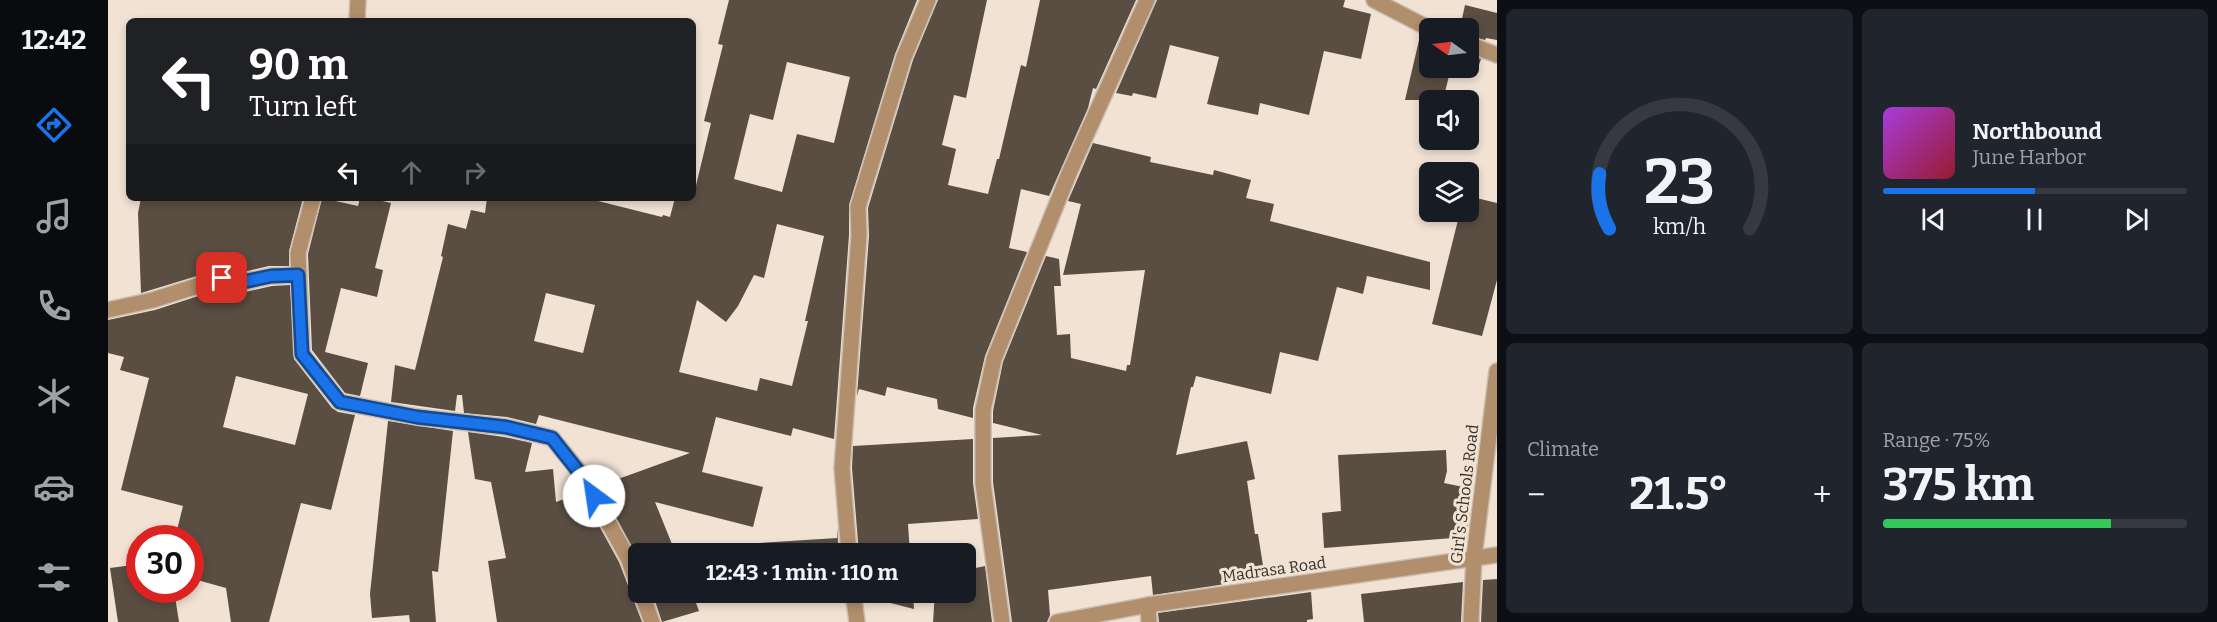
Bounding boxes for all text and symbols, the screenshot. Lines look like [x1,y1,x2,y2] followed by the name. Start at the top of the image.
[1419,18,1479,78] north arrow
[1419,18,1479,222] map controls
[22,24,86,56] text: 12:42
[249,40,348,90] text: 90 m
[150,42,228,120] icon: left
[1419,90,1479,150] button: sound
[249,91,357,123] text: Turn left
[33,104,75,146] icon: directions
[1973,118,2102,145] text: Northbound
[1644,145,1715,220] text: 23
[1973,145,2086,169] text: June Harbor
[332,156,365,189] icon: left
[395,156,428,189] icon: ahead
[458,156,491,189] icon: right
[1419,162,1479,222] button: layers
[33,195,75,237] icon: music
[1917,203,1950,236] icon: previous
[2018,203,2051,236] icon: pause
[2120,203,2153,236] icon: next
[1653,214,1706,240] text: km/h
[196,252,247,303] pin
[205,261,238,294] icon: arrive
[33,285,75,327] icon: phone
[33,375,75,417] icon: climate
[1447,423,1483,565] street label: Girl's Schools Road
[1883,428,1990,452] text: Range · 75%
[1527,437,1599,461] text: Climate
[1883,458,2034,512] text: 375 km
[562,464,626,528] position arrow
[33,466,75,508] icon: car
[1629,467,1729,521] text: 21.5°
[1527,475,1545,515] text: −
[1813,475,1831,515] text: +
[126,525,204,603] speed limit sign: 30
[1221,553,1328,586] street label: Madrasa Road
[33,556,75,598] icon: filters
[706,559,898,586] text: 12:43 · 1 min · 110 m

